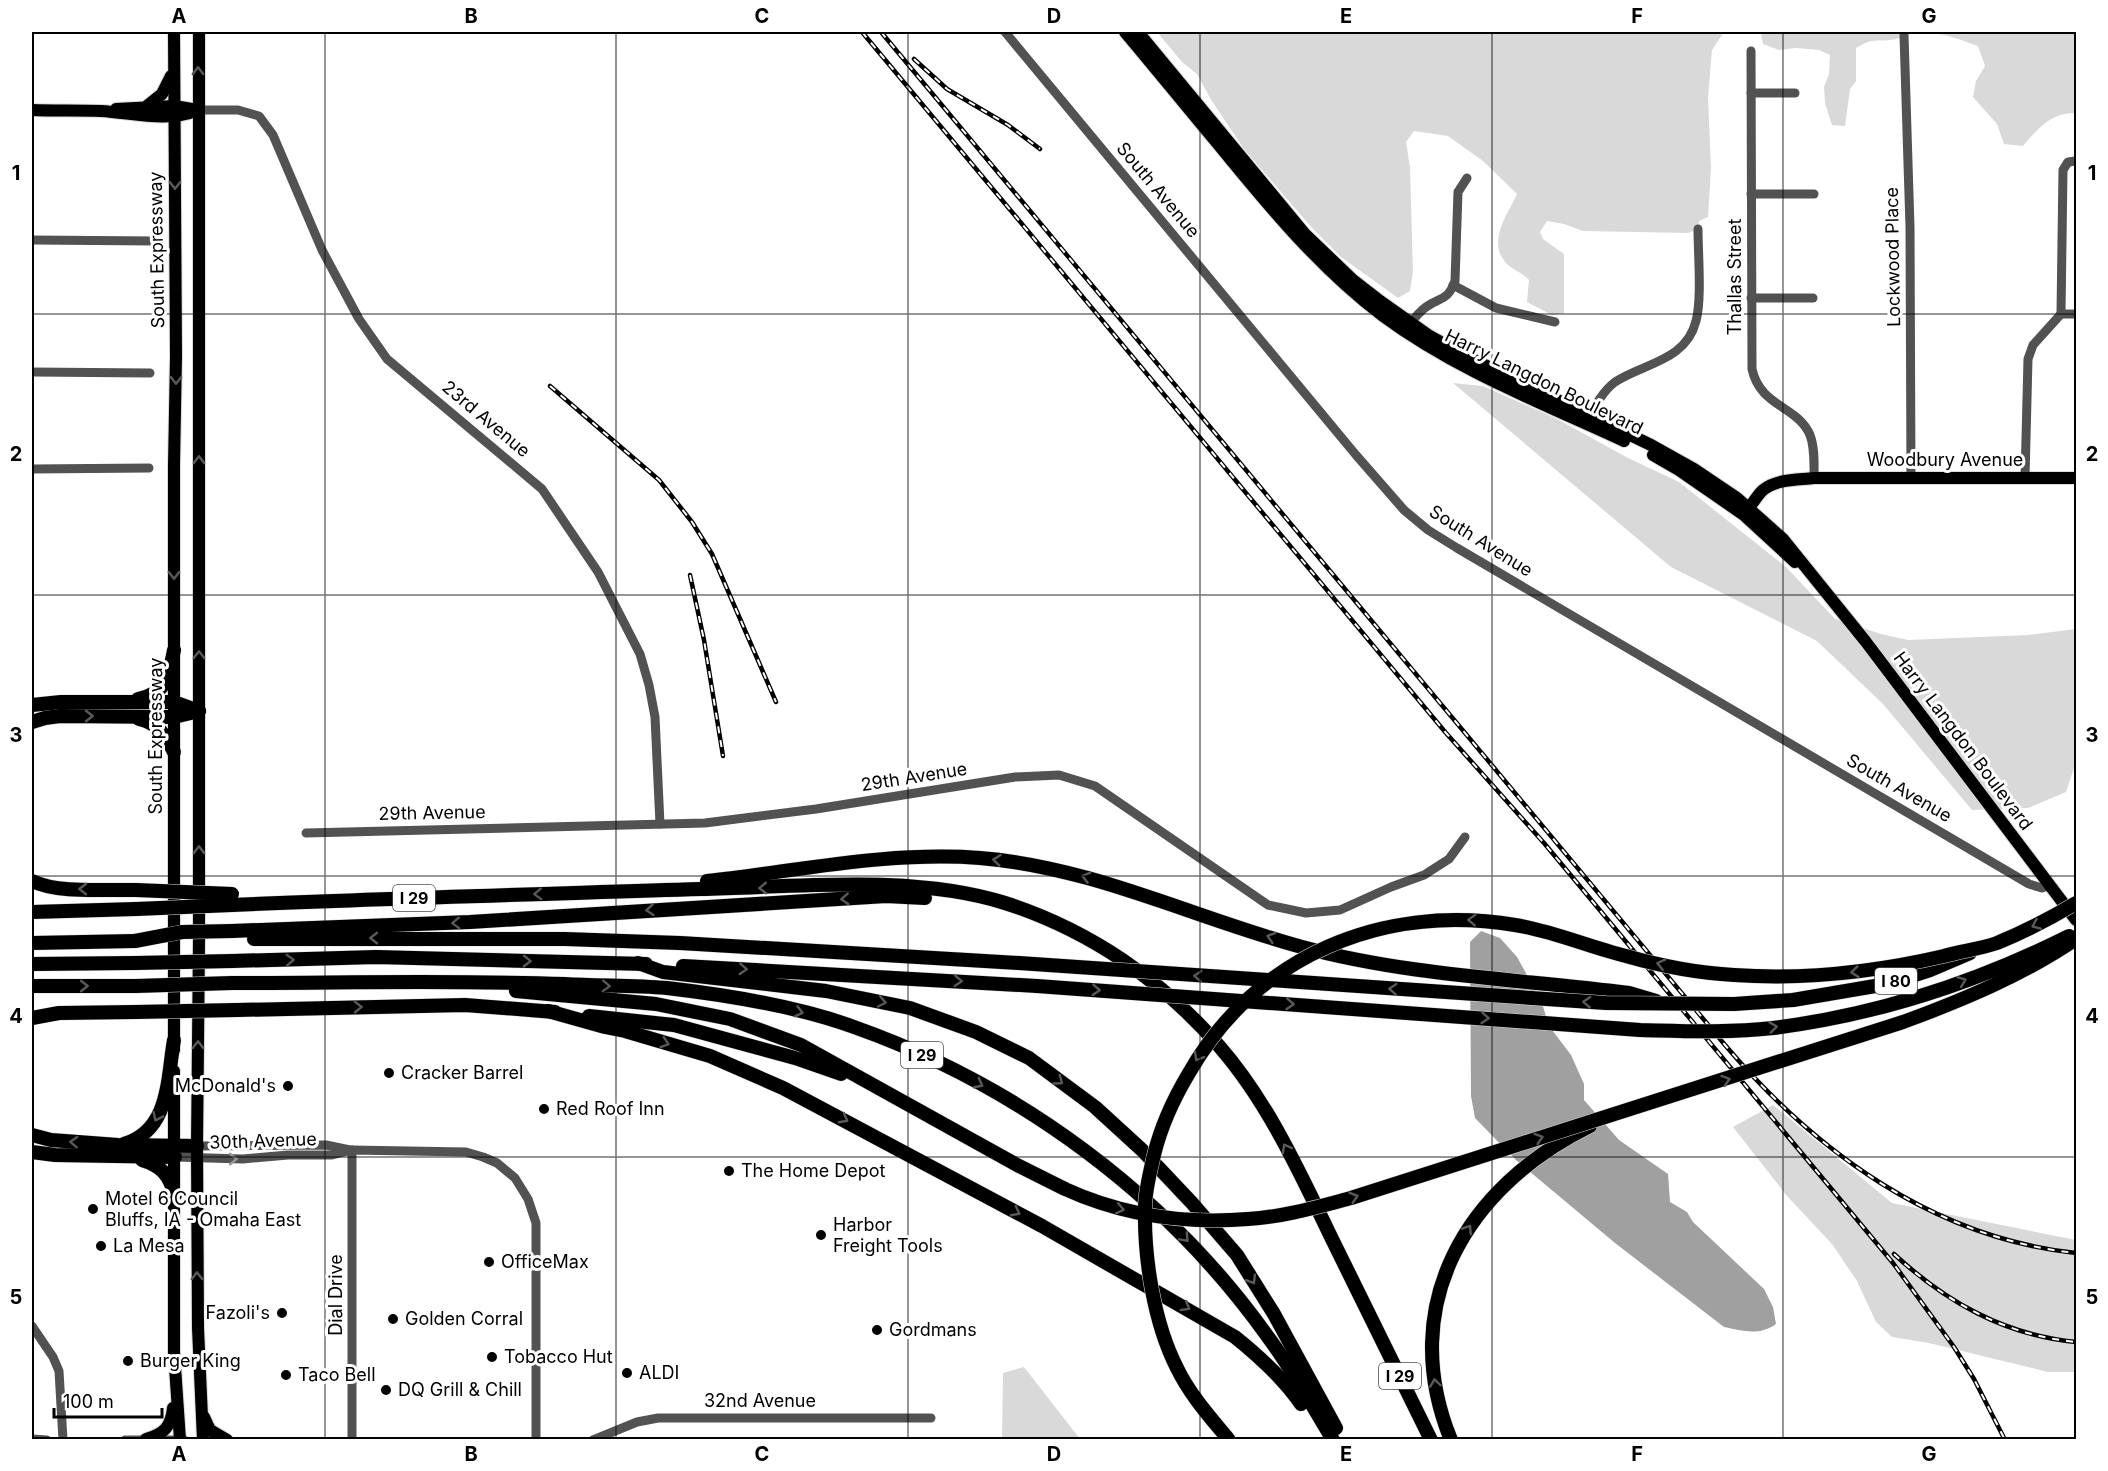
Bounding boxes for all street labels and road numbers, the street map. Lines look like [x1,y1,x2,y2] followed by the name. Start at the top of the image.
[1112,138,1204,242] street label: South Avenue
[145,171,168,329] street label: South Expressway
[1881,187,1904,327] street label: Lockwood Place
[1724,219,1745,335] street label: Thallas Street
[1442,324,1647,439] street label: Harry Langdon Boulevard
[438,376,534,461] street label: 23rd Avenue
[1867,449,2023,470] street label: Woodbury Avenue
[1426,500,1537,581] street label: South Avenue
[1890,647,2037,834] street label: Harry Langdon Boulevard
[145,658,166,814] street label: South Expressway
[1843,749,1956,826] street label: South Avenue
[859,758,969,795] street label: 29th Avenue
[378,801,486,824] street label: 29th Avenue
[393,885,435,911] road number: I 29
[1875,968,1917,994] road number: I 80
[901,1042,943,1068] road number: I 29
[209,1128,317,1153] street label: 30th Avenue
[325,1254,346,1336] street label: Dial Drive
[1379,1363,1421,1389] road number: I 29
[704,1390,816,1411] street label: 32nd Avenue

